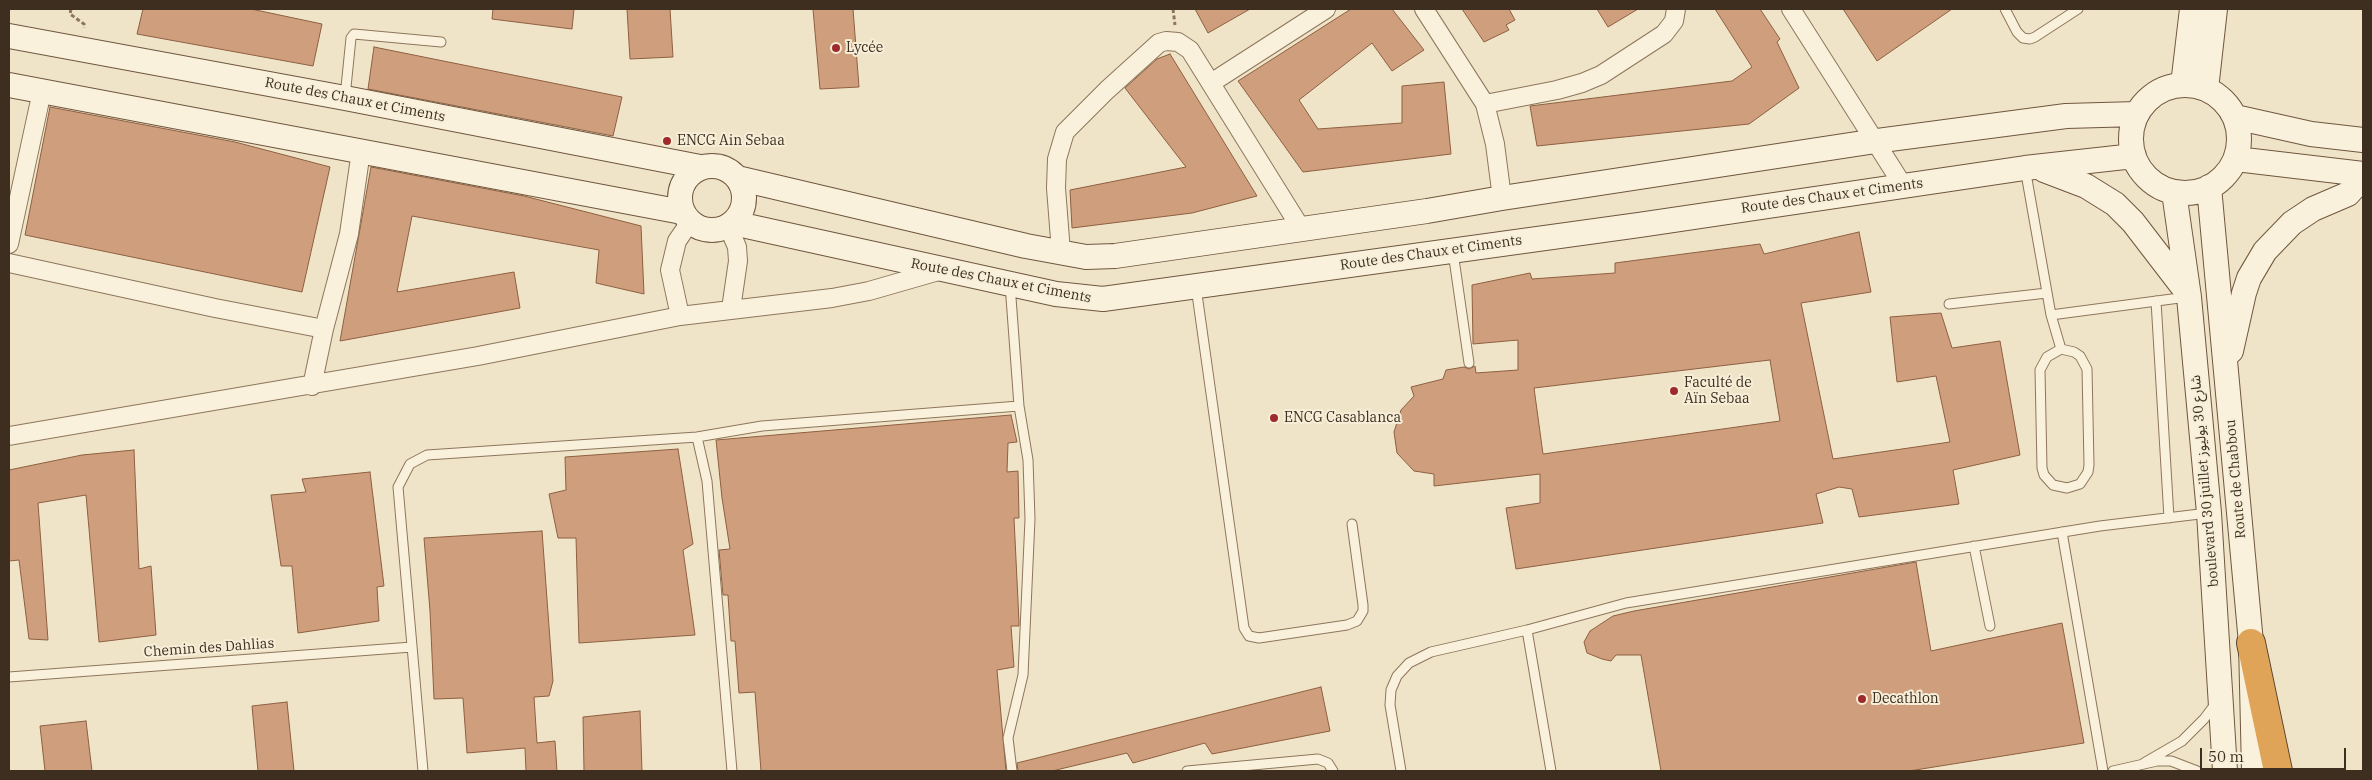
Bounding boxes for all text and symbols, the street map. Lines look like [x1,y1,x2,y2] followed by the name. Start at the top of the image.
[846,40,883,56] place label: Lycée
[830,42,842,54] marker: Lycée
[263,74,447,126] street label: Route des Chaux et Ciments
[677,133,785,149] place label: ENCG Ain Sebaa
[661,135,673,147] marker: ENCG Ain Sebaa
[1740,175,1924,217] street label: Route des Chaux et Ciments
[1339,232,1523,274] street label: Route des Chaux et Ciments
[909,255,1093,307] street label: Route des Chaux et Ciments
[2187,374,2223,588] street label: boulevard 30 juillet شارع 30 يوليوز
[1684,375,1752,408] place label: Faculté de Aïn Sebaa
[1668,385,1680,397] marker: Faculté de Aïn Sebaa
[1284,410,1401,426] place label: ENCG Casablanca
[1268,412,1280,424] marker: ENCG Casablanca
[2222,419,2250,539] street label: Route de Chabbou
[143,635,275,661] street label: Chemin des Dahlias
[1872,691,1939,707] place label: Decathlon
[1856,693,1868,705] marker: Decathlon
[2202,738,2348,770] scale bar
[2208,747,2244,766] text: 50 m

